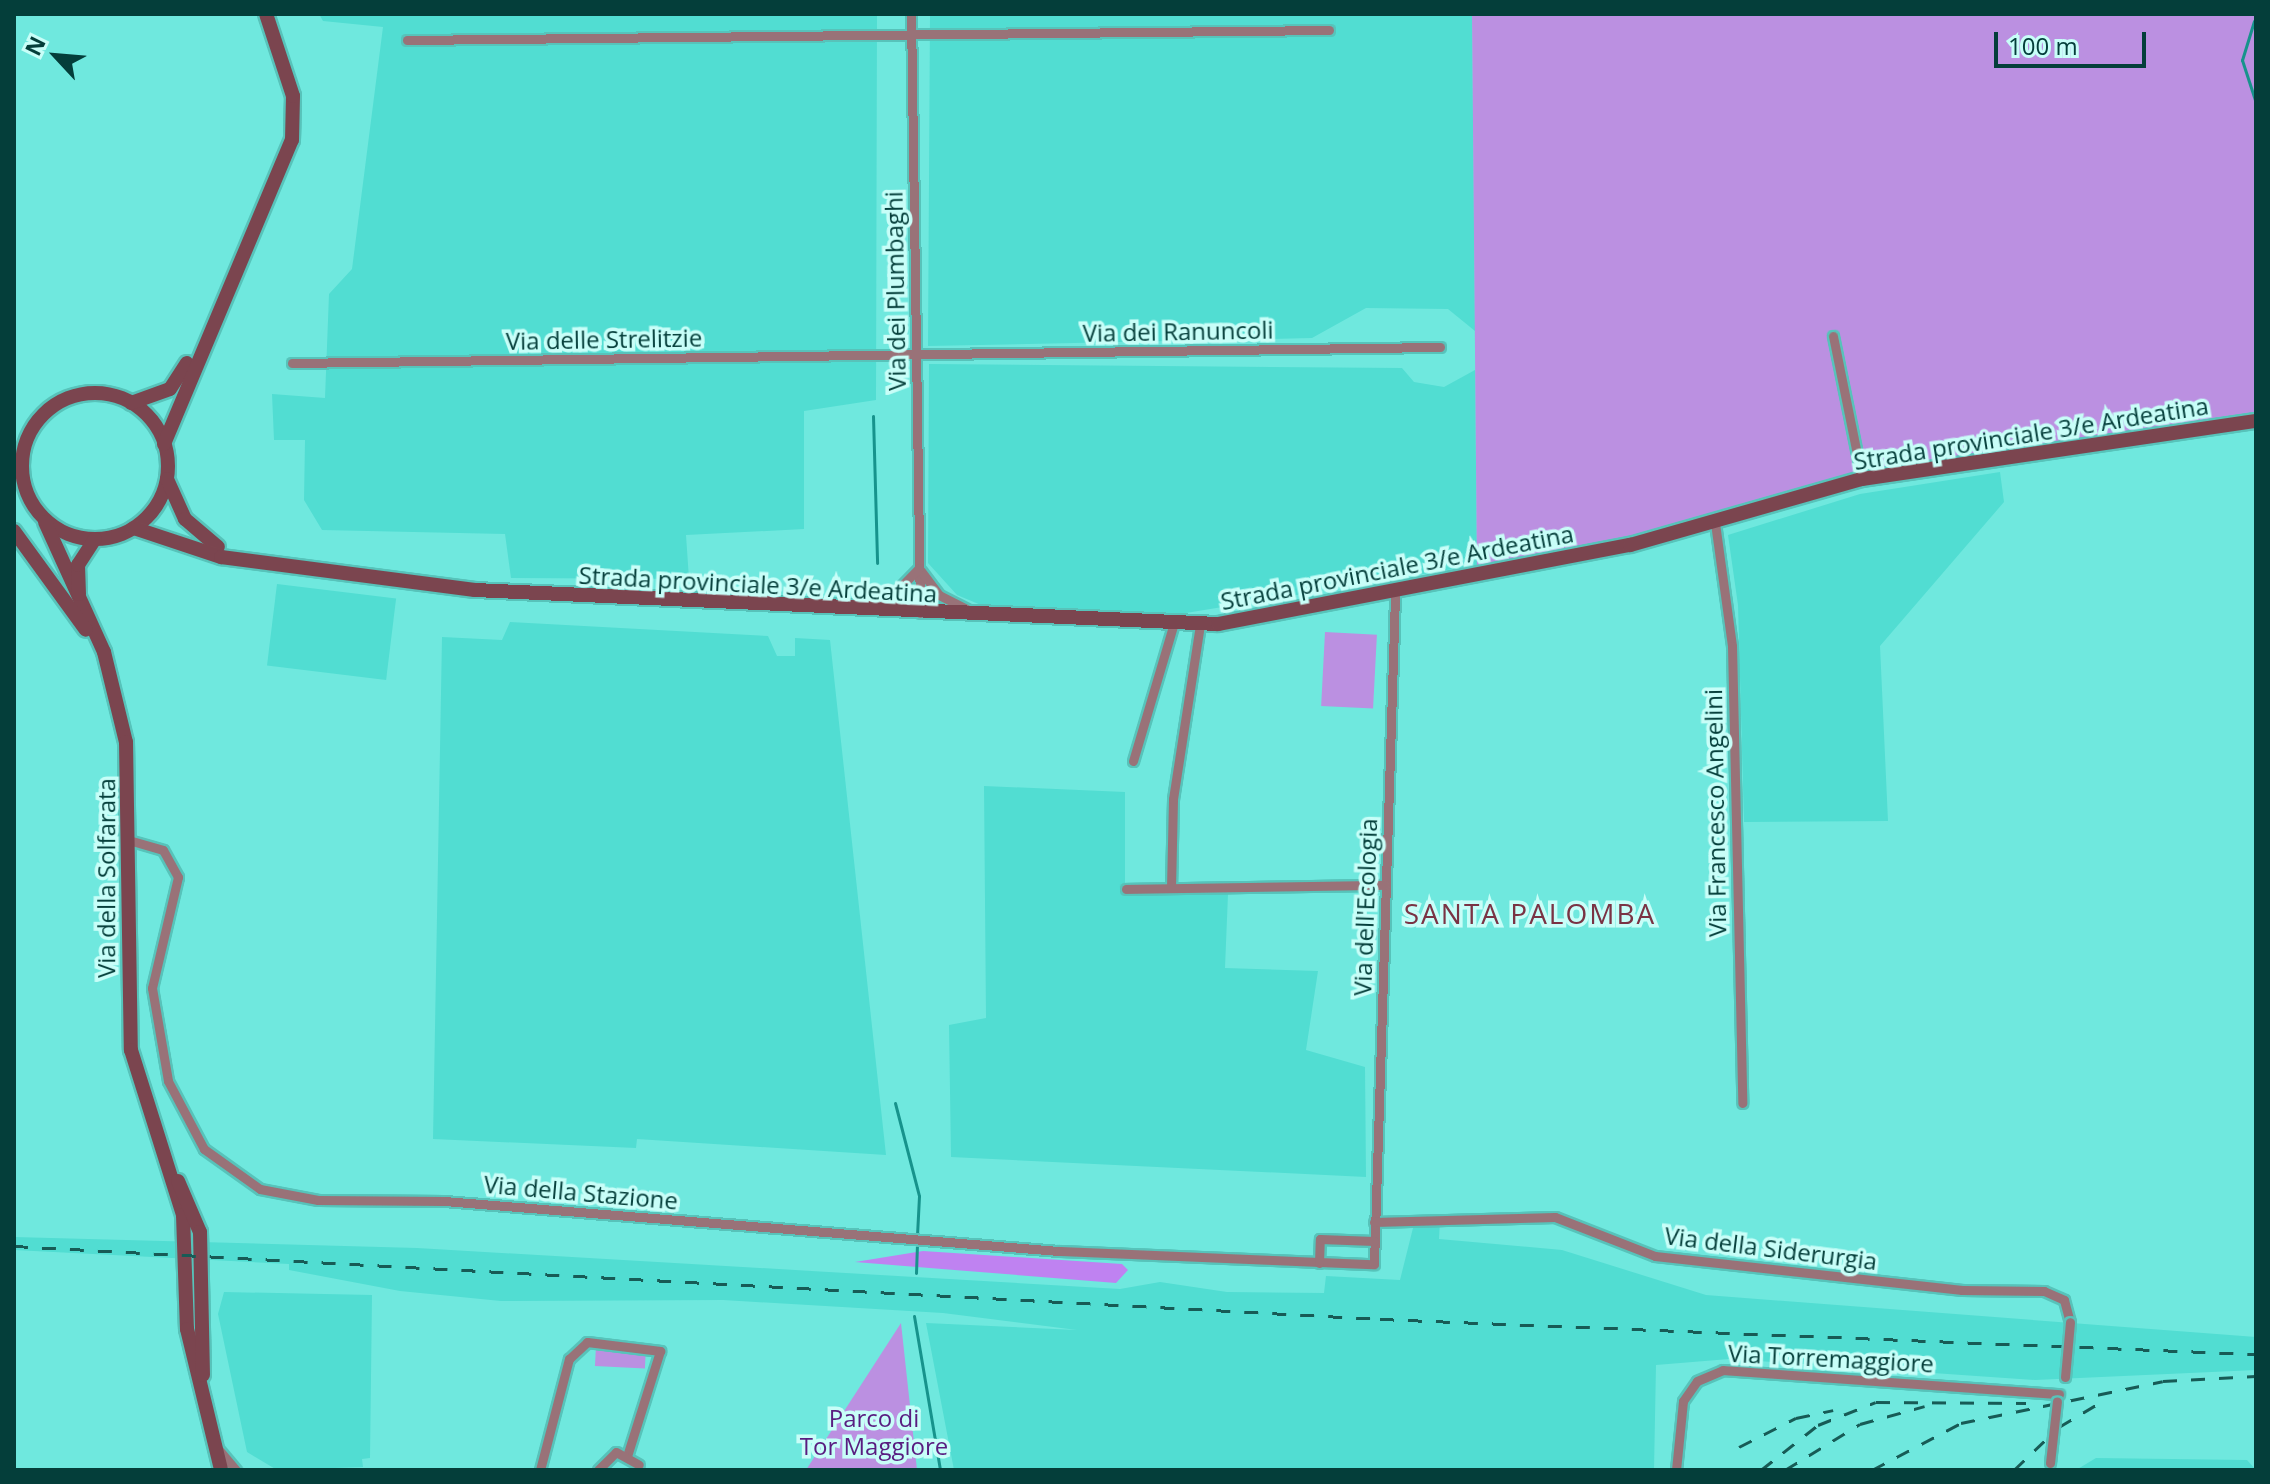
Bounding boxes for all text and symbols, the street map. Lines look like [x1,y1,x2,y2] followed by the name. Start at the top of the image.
[16,16,96,96] north arrow
[1998,16,2150,66] scale bar
[2008,29,2078,62] text: 100 m
[17,31,52,60] text: N
[879,191,911,391] street label: Via dei Plumbaghi
[1082,315,1274,347] street label: Via dei Ranuncoli
[506,323,702,355] street label: Via delle Strelitzie
[1852,391,2210,475] street label: Strada provinciale 3/e Ardeatina
[1218,519,1576,615] street label: Strada provinciale 3/e Ardeatina
[578,560,938,608] street label: Strada provinciale 3/e Ardeatina
[1698,689,1732,937] street label: Via Francesco Angelini
[92,778,120,978] street label: Via della Solfarata
[1348,818,1382,996] street label: Via dell'Ecologia
[1404,896,1656,930] district label: SANTA PALOMBA
[483,1169,679,1215] street label: Via della Stazione
[1663,1221,1879,1275] street label: Via della Siderurgia
[1727,1338,1935,1378] street label: Via Torremaggiore
[800,1404,948,1460] park label: Parco di Tor Maggiore

